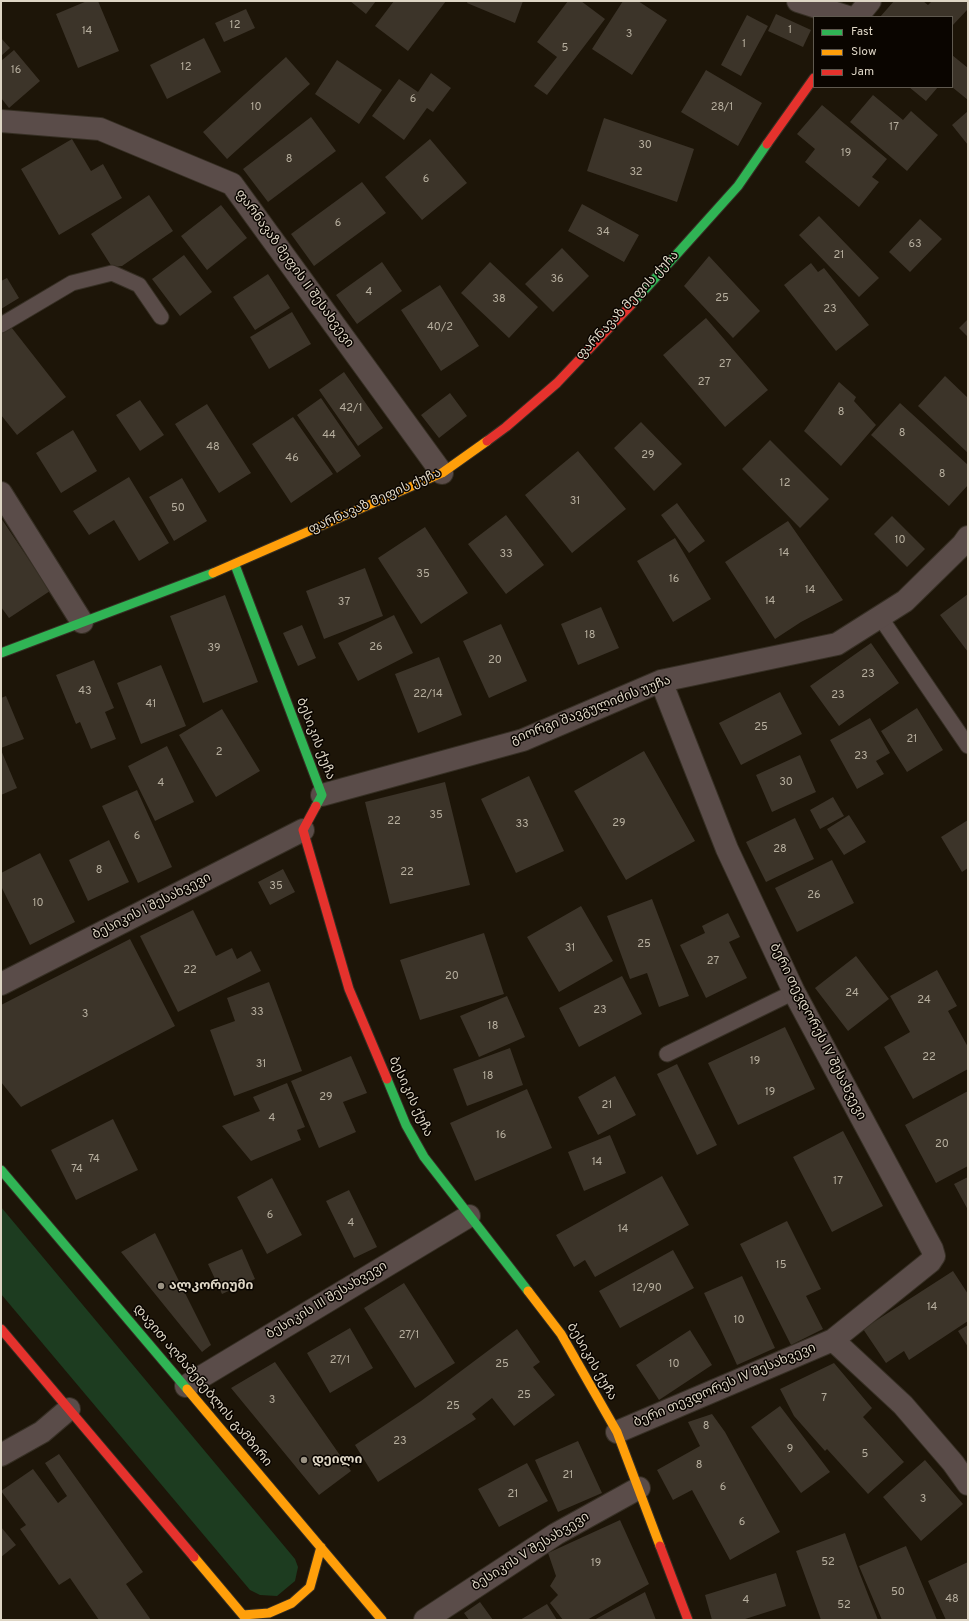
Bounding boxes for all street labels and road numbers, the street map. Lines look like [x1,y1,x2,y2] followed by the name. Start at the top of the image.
[231,187,357,351] street label: ფარნავაზ მეფის II შესახვევი
[573,248,683,364] street label: ფარნავაზ მეფის ქუჩა
[306,466,444,538] street label: ფარნავაზ მეფის ქუჩა
[509,673,673,749] street label: გიორგი შავგულიძის უუჩა
[292,696,338,782] street label: ბესიკის ქუჩა
[90,870,214,944] street label: ბესიკის I შესახვევი
[765,941,869,1123] street label: ბერი თევდორეს IV შესახვევი
[385,1054,435,1140] street label: ბესიკის ქუჩა
[264,1259,390,1343] street label: ბესიკის III შესახვევი
[129,1302,275,1470] street label: დავით აღმაშენებლის გამზირი
[563,1321,619,1403] street label: ბესიკის ქუჩა
[632,1340,818,1432] street label: ბერი თევდორეს IV შესახვევი
[469,1509,593,1595] street label: ბესიკის V შესახვევი

